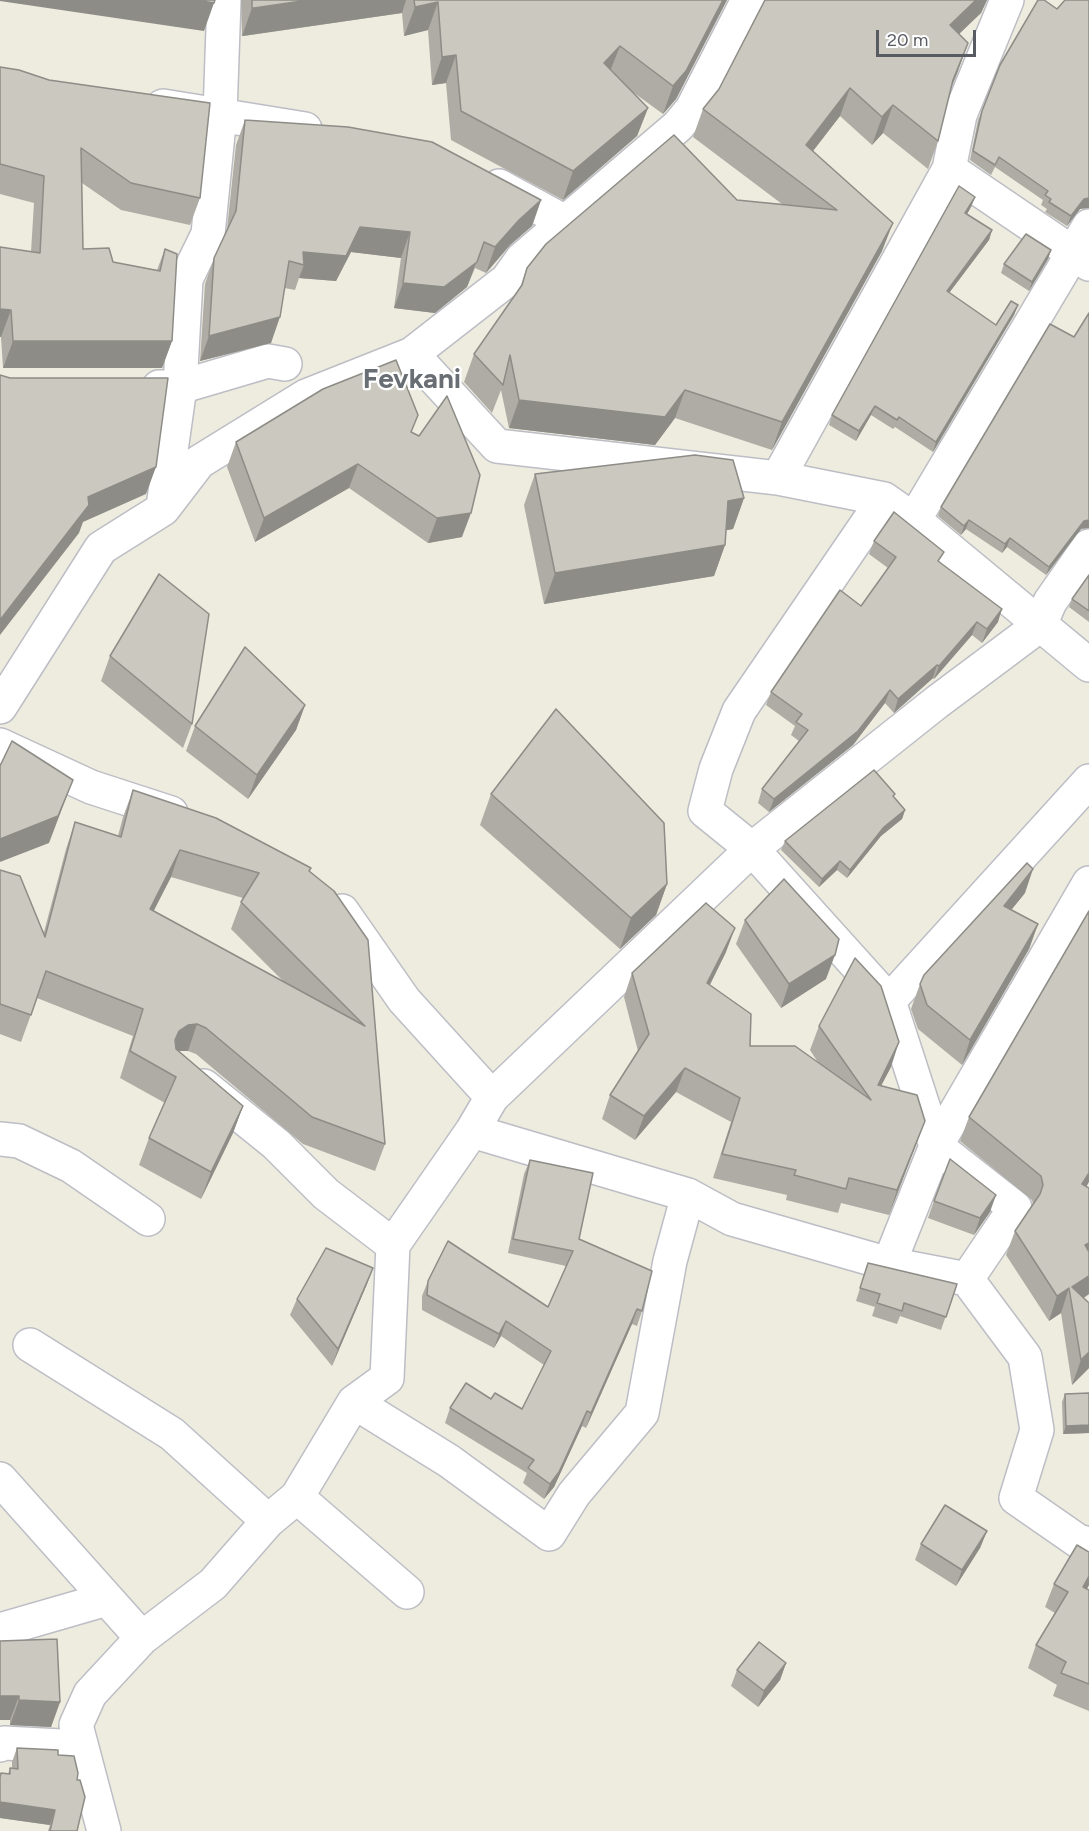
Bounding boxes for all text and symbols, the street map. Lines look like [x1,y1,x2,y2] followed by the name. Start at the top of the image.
[879,18,980,56] scale bar
[887,29,928,51] text: 20 m
[363,363,461,397] district label: Fevkani

